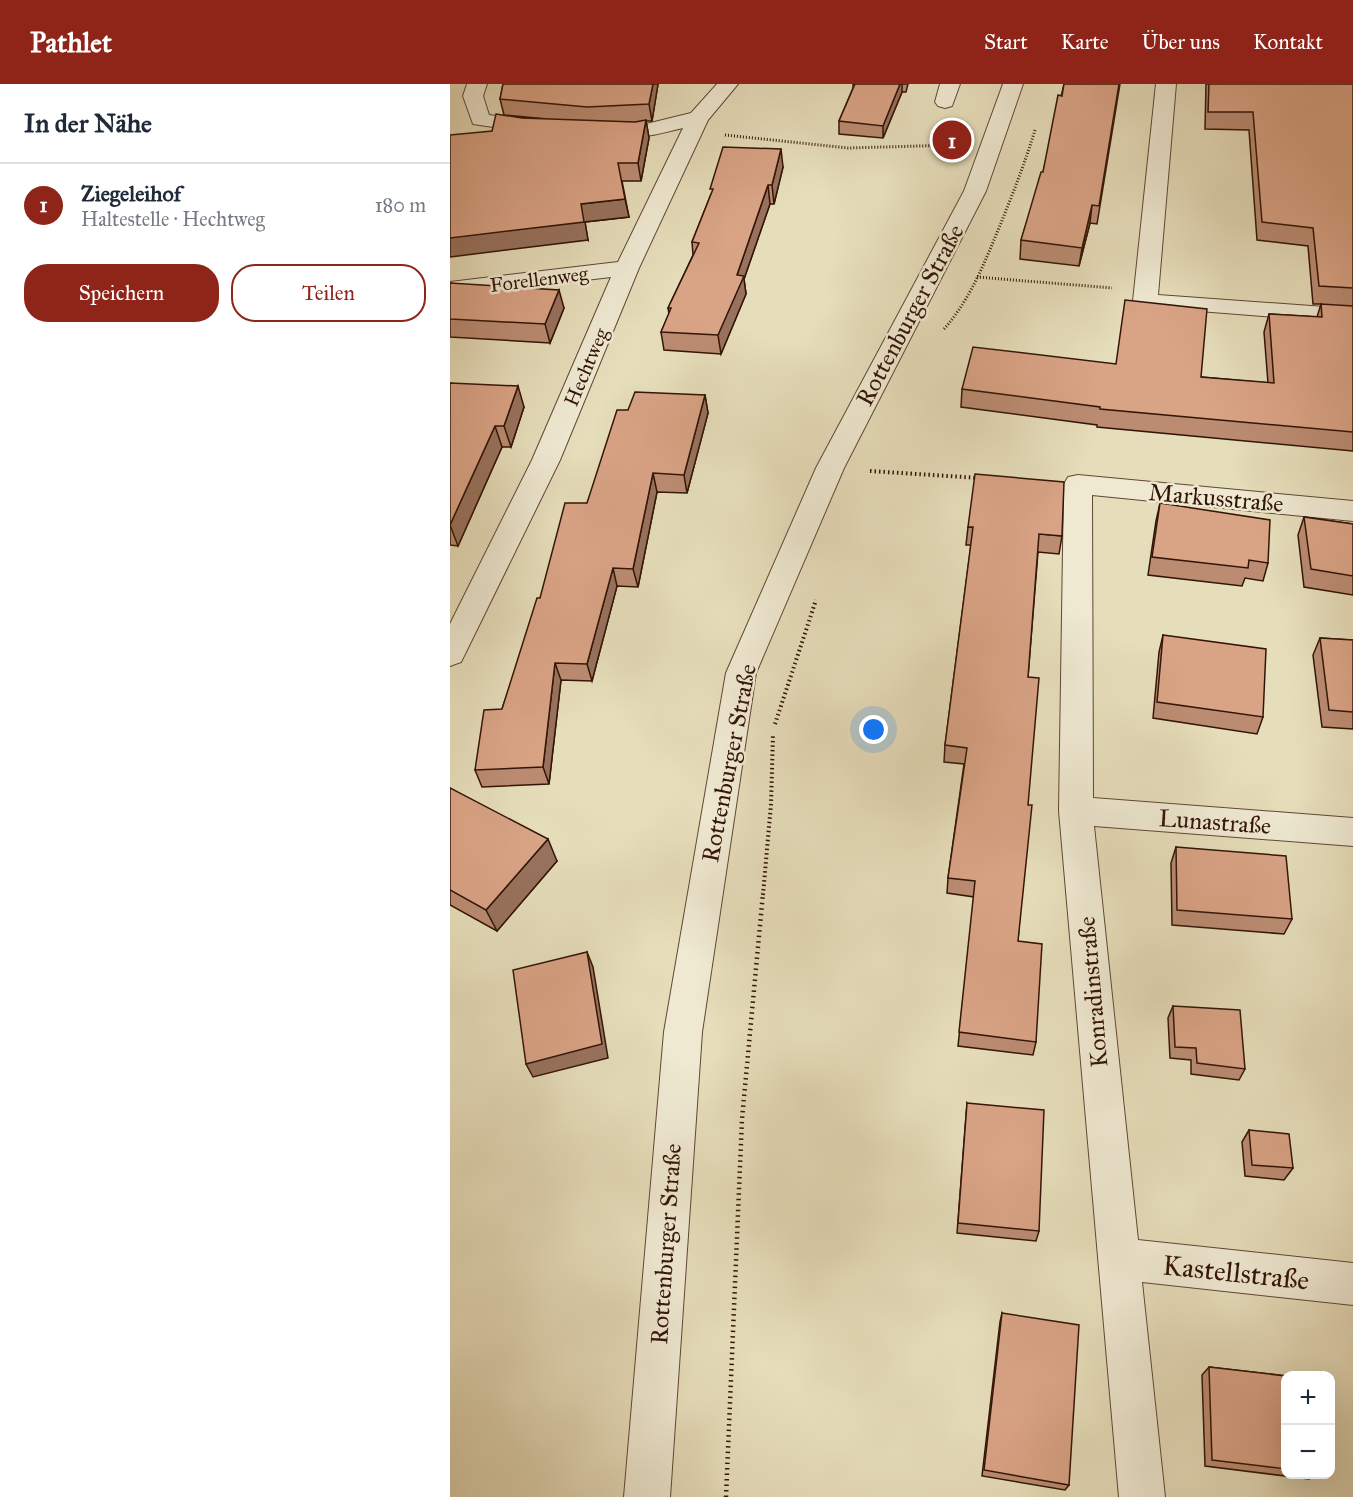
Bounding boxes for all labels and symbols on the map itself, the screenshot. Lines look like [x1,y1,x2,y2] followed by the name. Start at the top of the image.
[932,118,972,162] pin: 1
[849,219,971,411] street label: Rottenburger Straße
[489,261,590,298] street label: Forellenweg
[559,324,614,410] street label: Hechtweg
[1147,477,1285,519] street label: Markusstraße
[695,661,763,865] street label: Rottenburger Straße
[859,715,888,744] your location
[1158,803,1272,841] street label: Lunastraße
[1071,915,1115,1069] street label: Konradinstraße
[644,1142,688,1346] street label: Rottenburger Straße
[1161,1247,1311,1298] street label: Kastellstraße

